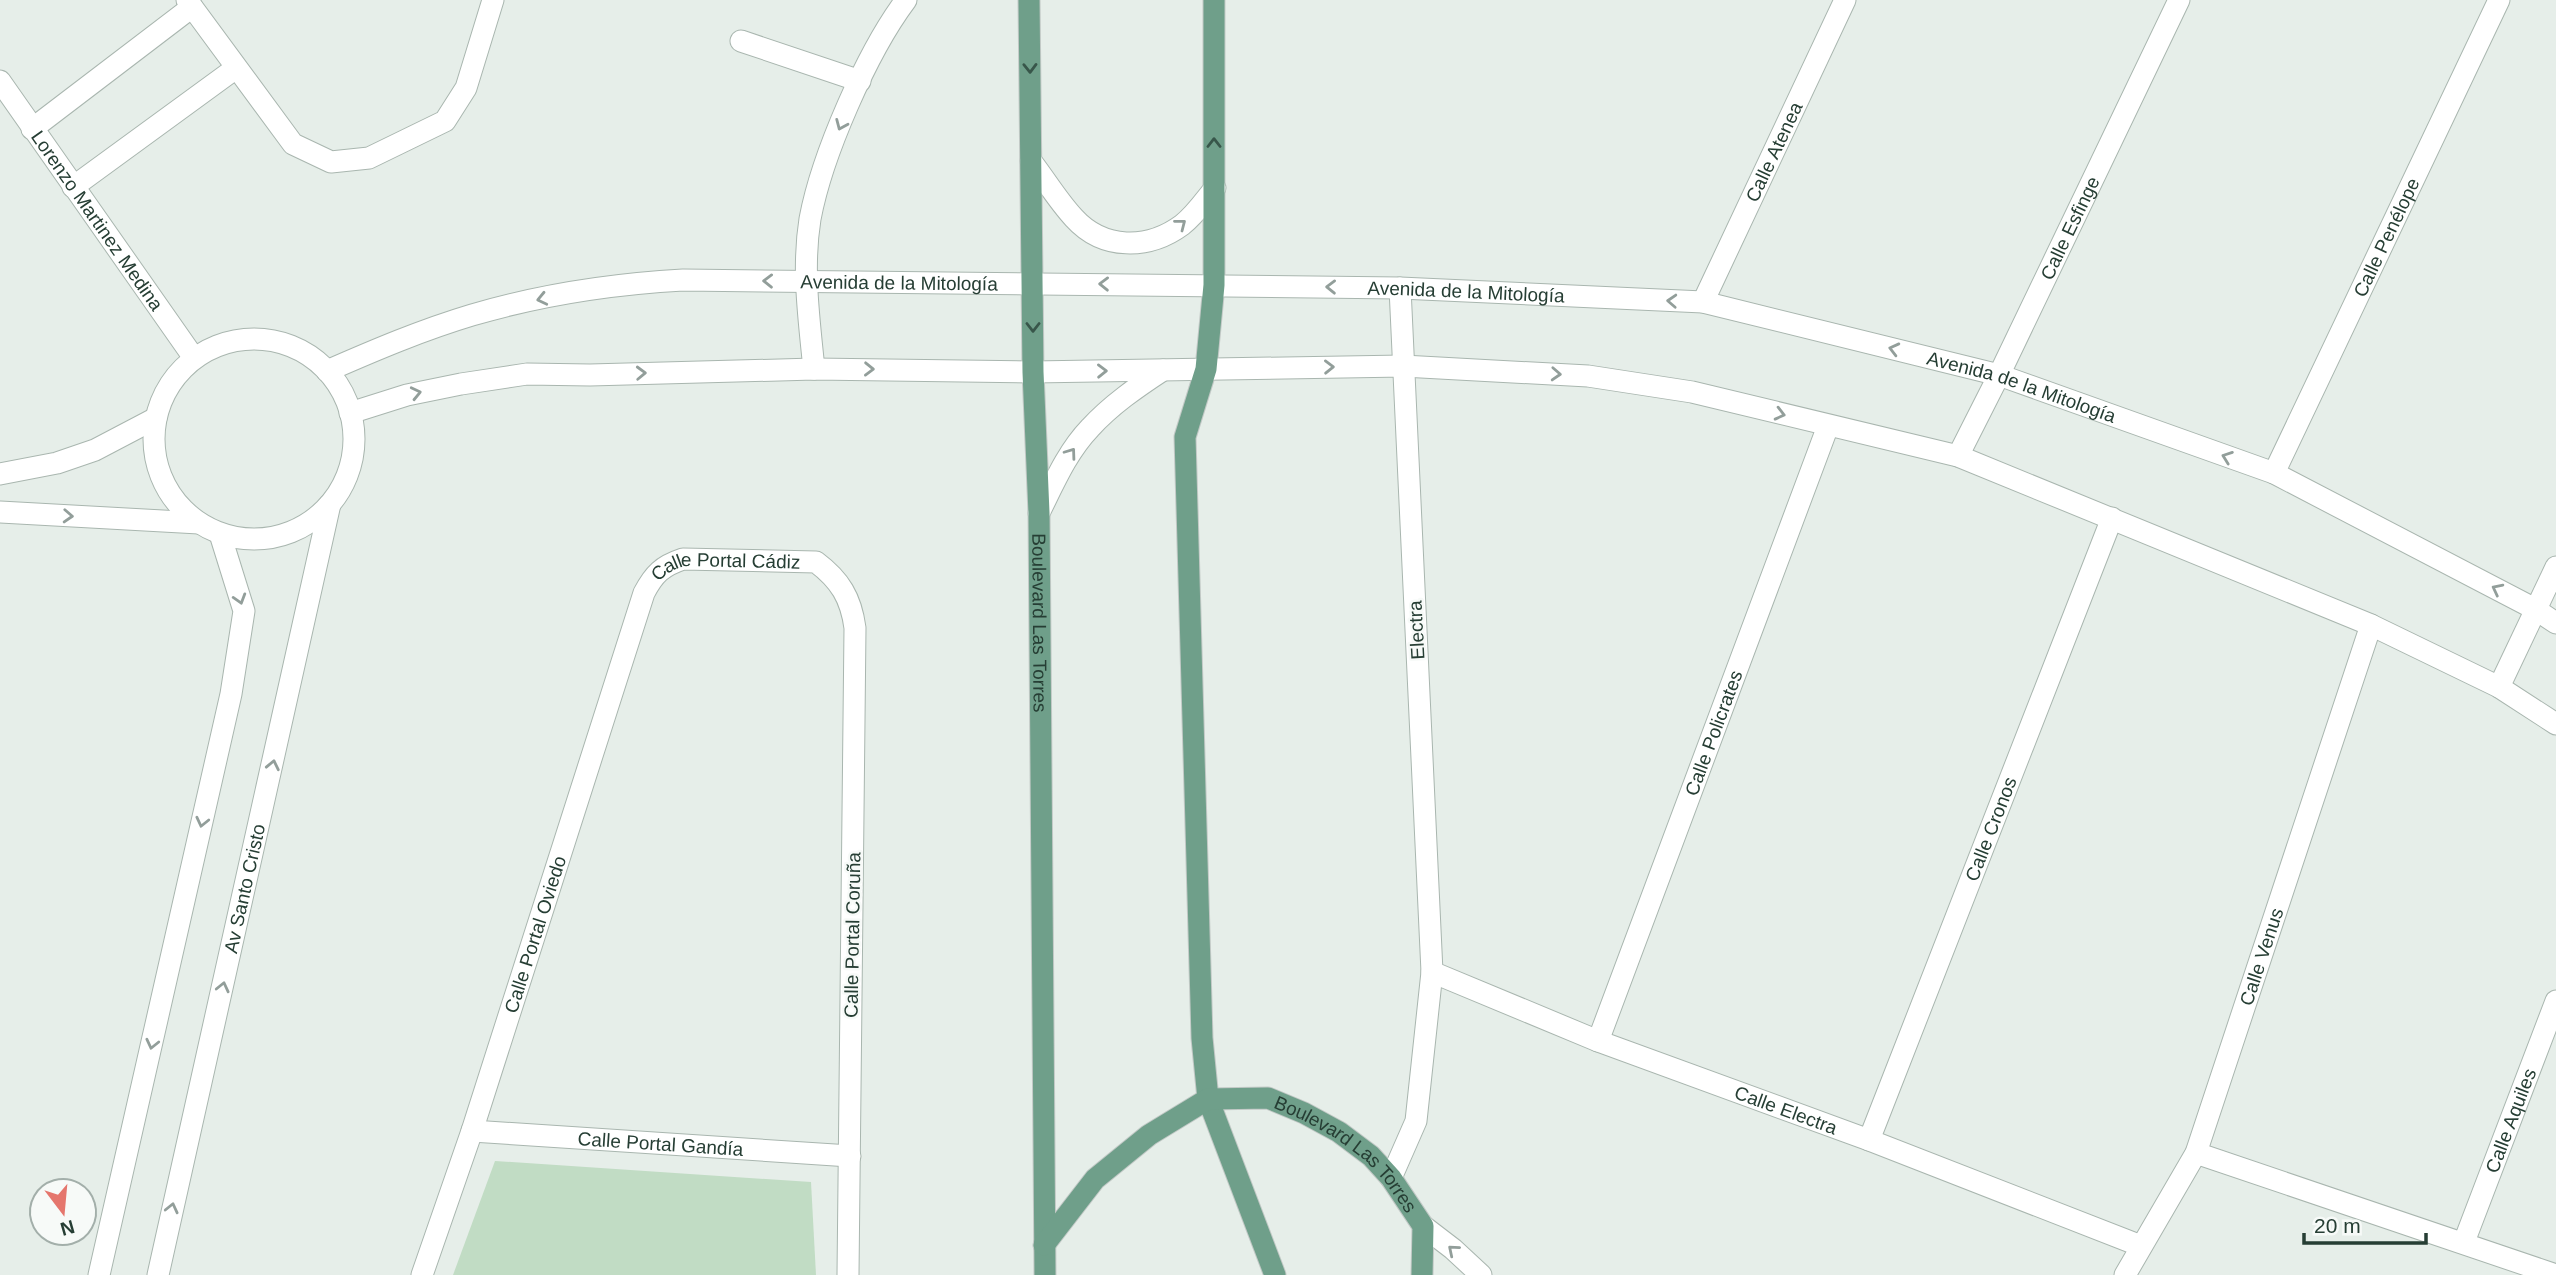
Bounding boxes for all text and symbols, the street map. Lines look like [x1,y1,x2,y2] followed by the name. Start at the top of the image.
[1022,63,1038,74] one-way arrow
[1742,98,1807,205] street label: Calle Atenea
[835,118,849,130] one-way arrow
[27,127,167,315] street label: Lorenzo Martinez Medina
[1206,138,1222,148] one-way arrow
[2036,173,2104,283] street label: Calle Esfinge
[2349,175,2424,300] street label: Calle Penélope
[1173,220,1186,233] one-way arrow
[800,271,998,295] street label: Avenida de la Mitología
[763,273,773,289] one-way arrow
[1098,276,1109,291] one-way arrow
[1367,278,1565,307] street label: Avenida de la Mitología
[1326,279,1336,295] one-way arrow
[536,290,548,305] one-way arrow
[1667,294,1678,309] one-way arrow
[1025,323,1041,333] one-way arrow
[1888,343,1900,357] one-way arrow
[1925,348,2119,427] street label: Avenida de la Mitología
[1324,359,1335,375] one-way arrow
[864,362,875,377] one-way arrow
[1097,363,1107,379] one-way arrow
[636,366,647,381] one-way arrow
[1551,367,1562,382] one-way arrow
[410,387,422,402] one-way arrow
[1774,406,1786,420] one-way arrow
[1063,448,1076,461] one-way arrow
[2221,451,2233,465] one-way arrow
[63,508,74,523] one-way arrow
[1028,533,1051,713] street label: Boulevard Las Torres
[647,549,801,585] street label: Calle Portal Cádiz
[2492,584,2504,597] one-way arrow
[232,593,247,605] one-way arrow
[1404,599,1429,660] street label: Electra
[1681,667,1747,799] street label: Calle Policrates
[265,759,279,771] one-way arrow
[1961,774,2021,884] street label: Calle Cronos
[196,816,211,828] one-way arrow
[220,822,269,955] street label: Av Santo Cristo
[841,852,864,1018] street label: Calle Portal Coruña
[500,853,570,1016] street label: Calle Portal Oviedo
[2236,905,2287,1008] street label: Calle Venus
[215,981,229,993] one-way arrow
[145,1038,160,1050] one-way arrow
[2481,1066,2540,1176] street label: Calle Aquiles
[1732,1082,1841,1139] street label: Calle Electra
[1271,1092,1421,1216] street label: Boulevard Las Torres
[577,1128,744,1160] street label: Calle Portal Gandía
[28,1177,98,1247] north arrow
[164,1202,178,1214] one-way arrow
[2304,1202,2426,1246] scale bar
[2314,1214,2361,1237] text: 20 m
[58,1216,77,1240] text: N
[1448,1245,1460,1258] one-way arrow

